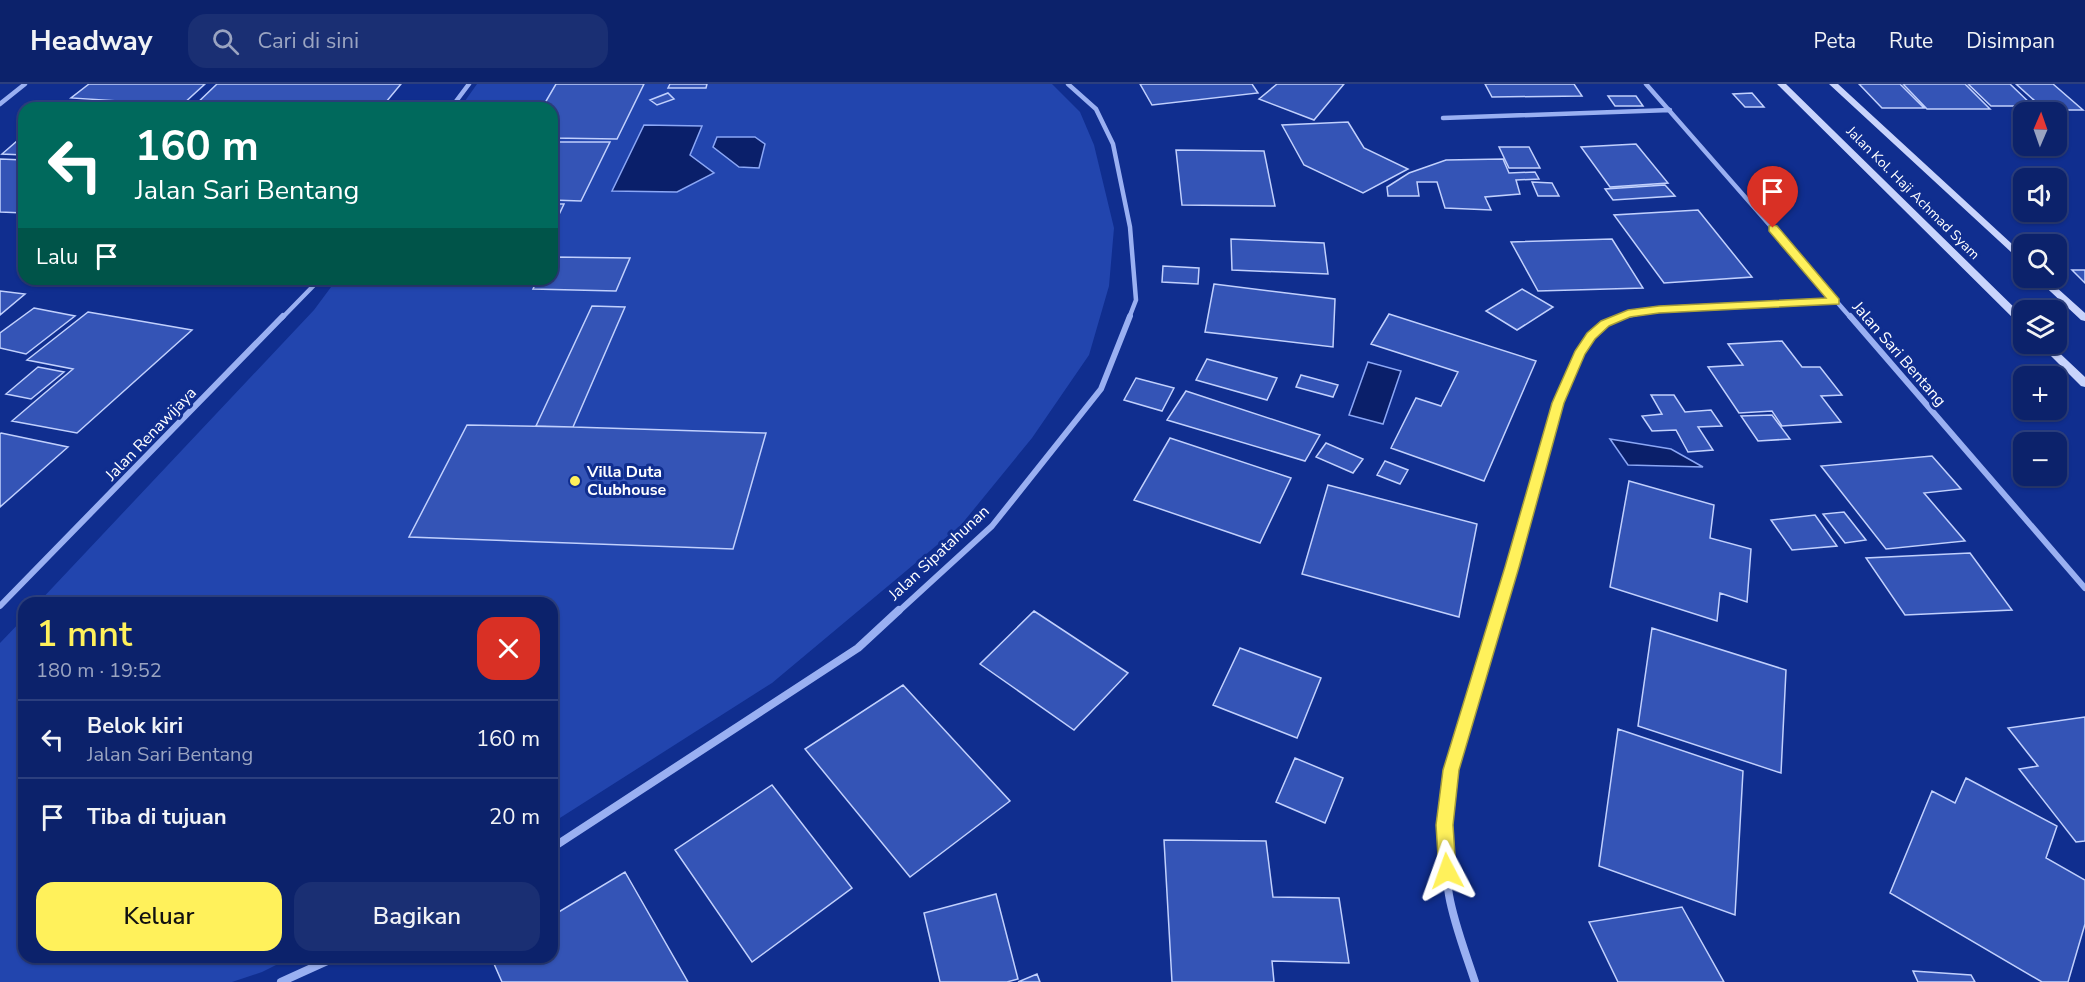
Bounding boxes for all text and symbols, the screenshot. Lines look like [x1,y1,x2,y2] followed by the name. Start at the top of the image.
[188,14,608,68] search box
[30,22,152,60] text: Headway
[209,25,242,58] icon: search
[257,26,359,56] text: Cari di sini
[1814,27,1856,55] text: Peta
[1889,27,1933,55] text: Rute
[1966,27,2055,55] text: Disimpan
[2013,102,2067,156] north arrow
[2013,102,2067,486] map controls
[135,118,259,175] text: 160 m
[1841,121,1984,264] street label: Jalan Kol. Haji Achmad Syam
[36,126,114,204] icon: left
[1747,166,1798,228] pin
[2013,168,2067,222] button: sound
[135,172,359,209] text: Jalan Sari Bentang
[1756,175,1789,208] icon: arrive
[2013,234,2067,288] button: search
[90,240,123,273] icon: arrive
[36,242,78,272] text: Lalu
[1846,296,1951,411] street label: Jalan Sari Bentang
[2013,300,2067,354] button: layers
[2013,366,2067,420] button: +
[100,382,201,486] street label: Jalan Renawijaya
[2013,432,2067,486] button: −
[586,461,666,501] place label: Villa Duta Clubhouse
[568,474,582,488] marker: Villa Duta Clubhouse
[883,501,994,606] street label: Jalan Sipatahunan
[36,610,132,659] text: 1 mnt
[477,617,540,680] button: close
[36,657,162,684] text: 180 m · 19:52
[87,711,183,741] text: Belok kiri
[36,723,69,756] icon: left
[476,724,540,754] text: 160 m
[87,741,253,768] text: Jalan Sari Bentang
[36,801,69,834] icon: arrive
[87,802,227,832] text: Tiba di tujuan
[489,802,540,832] text: 20 m
[1415,839,1479,903] position arrow
[36,882,282,951] button: Keluar
[294,882,540,951] button: Bagikan

